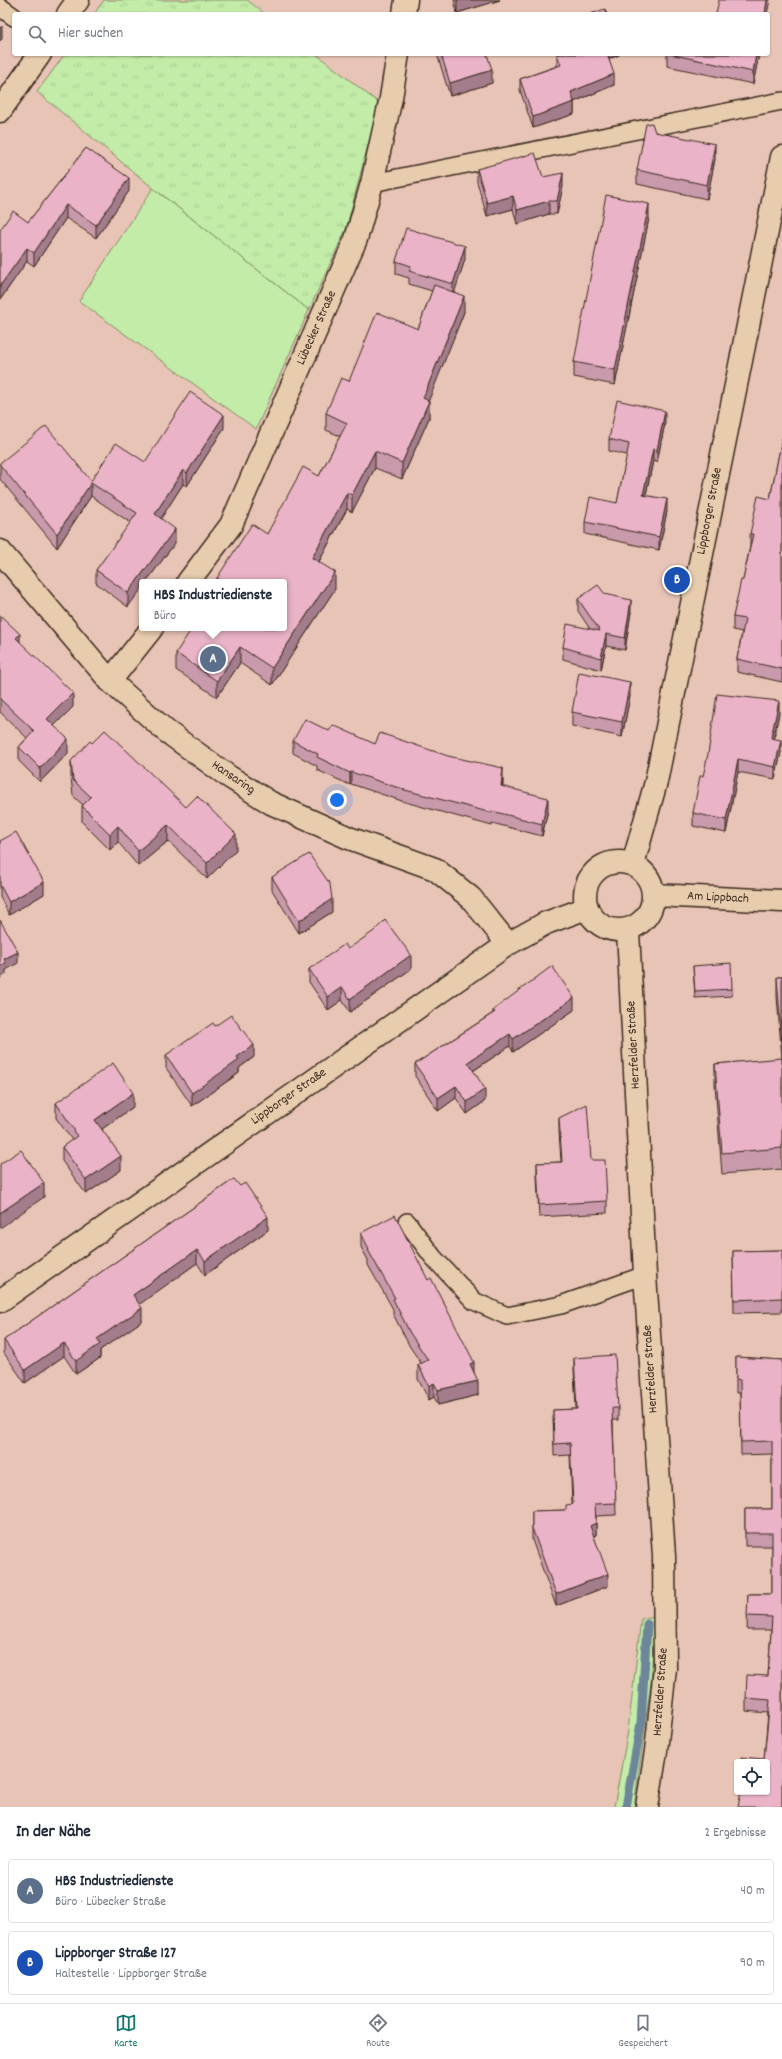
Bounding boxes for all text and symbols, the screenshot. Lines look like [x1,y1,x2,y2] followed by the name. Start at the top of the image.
[12,12,770,56] search box
[26,23,48,45] icon: search
[58,23,123,45] text: Hier suchen
[292,287,342,368] street label: Lübecker Straße
[692,465,728,556] street label: Lippborger Straße
[664,565,690,595] pin: B
[139,579,287,631] popup
[154,585,272,607] text: HBS Industriedienste
[154,607,176,626] text: Büro
[200,644,226,674] pin: A
[207,756,259,800] street label: Hansaring
[327,790,347,810] your location
[687,887,749,909] street label: Am Lippbach
[622,1000,646,1090] street label: Herzfelder Straße
[247,1064,331,1130] street label: Lippborger Straße
[638,1324,664,1414] street label: Herzfelder Straße
[648,1647,674,1737] street label: Herzfelder Straße
[734,1759,770,1795] map controls
[734,1759,770,1795] button: locate
[16,1821,91,1845] text: In der Nähe
[705,1824,766,1843] text: 2 Ergebnisse
[55,1871,173,1893] text: HBS Industriedienste
[26,1882,34,1901] text: A
[741,1882,765,1901] text: 40 m
[55,1893,166,1912] text: Büro · Lübecker Straße
[55,1943,176,1965] text: Lippborger Straße 127
[27,1954,33,1973] text: B
[740,1954,765,1973] text: 90 m
[55,1965,207,1984] text: Haltestelle · Lippborger Straße
[114,2012,137,2052] tab: Karte
[366,2012,390,2052] tab: Route
[618,2012,668,2052] tab: Gespeichert

